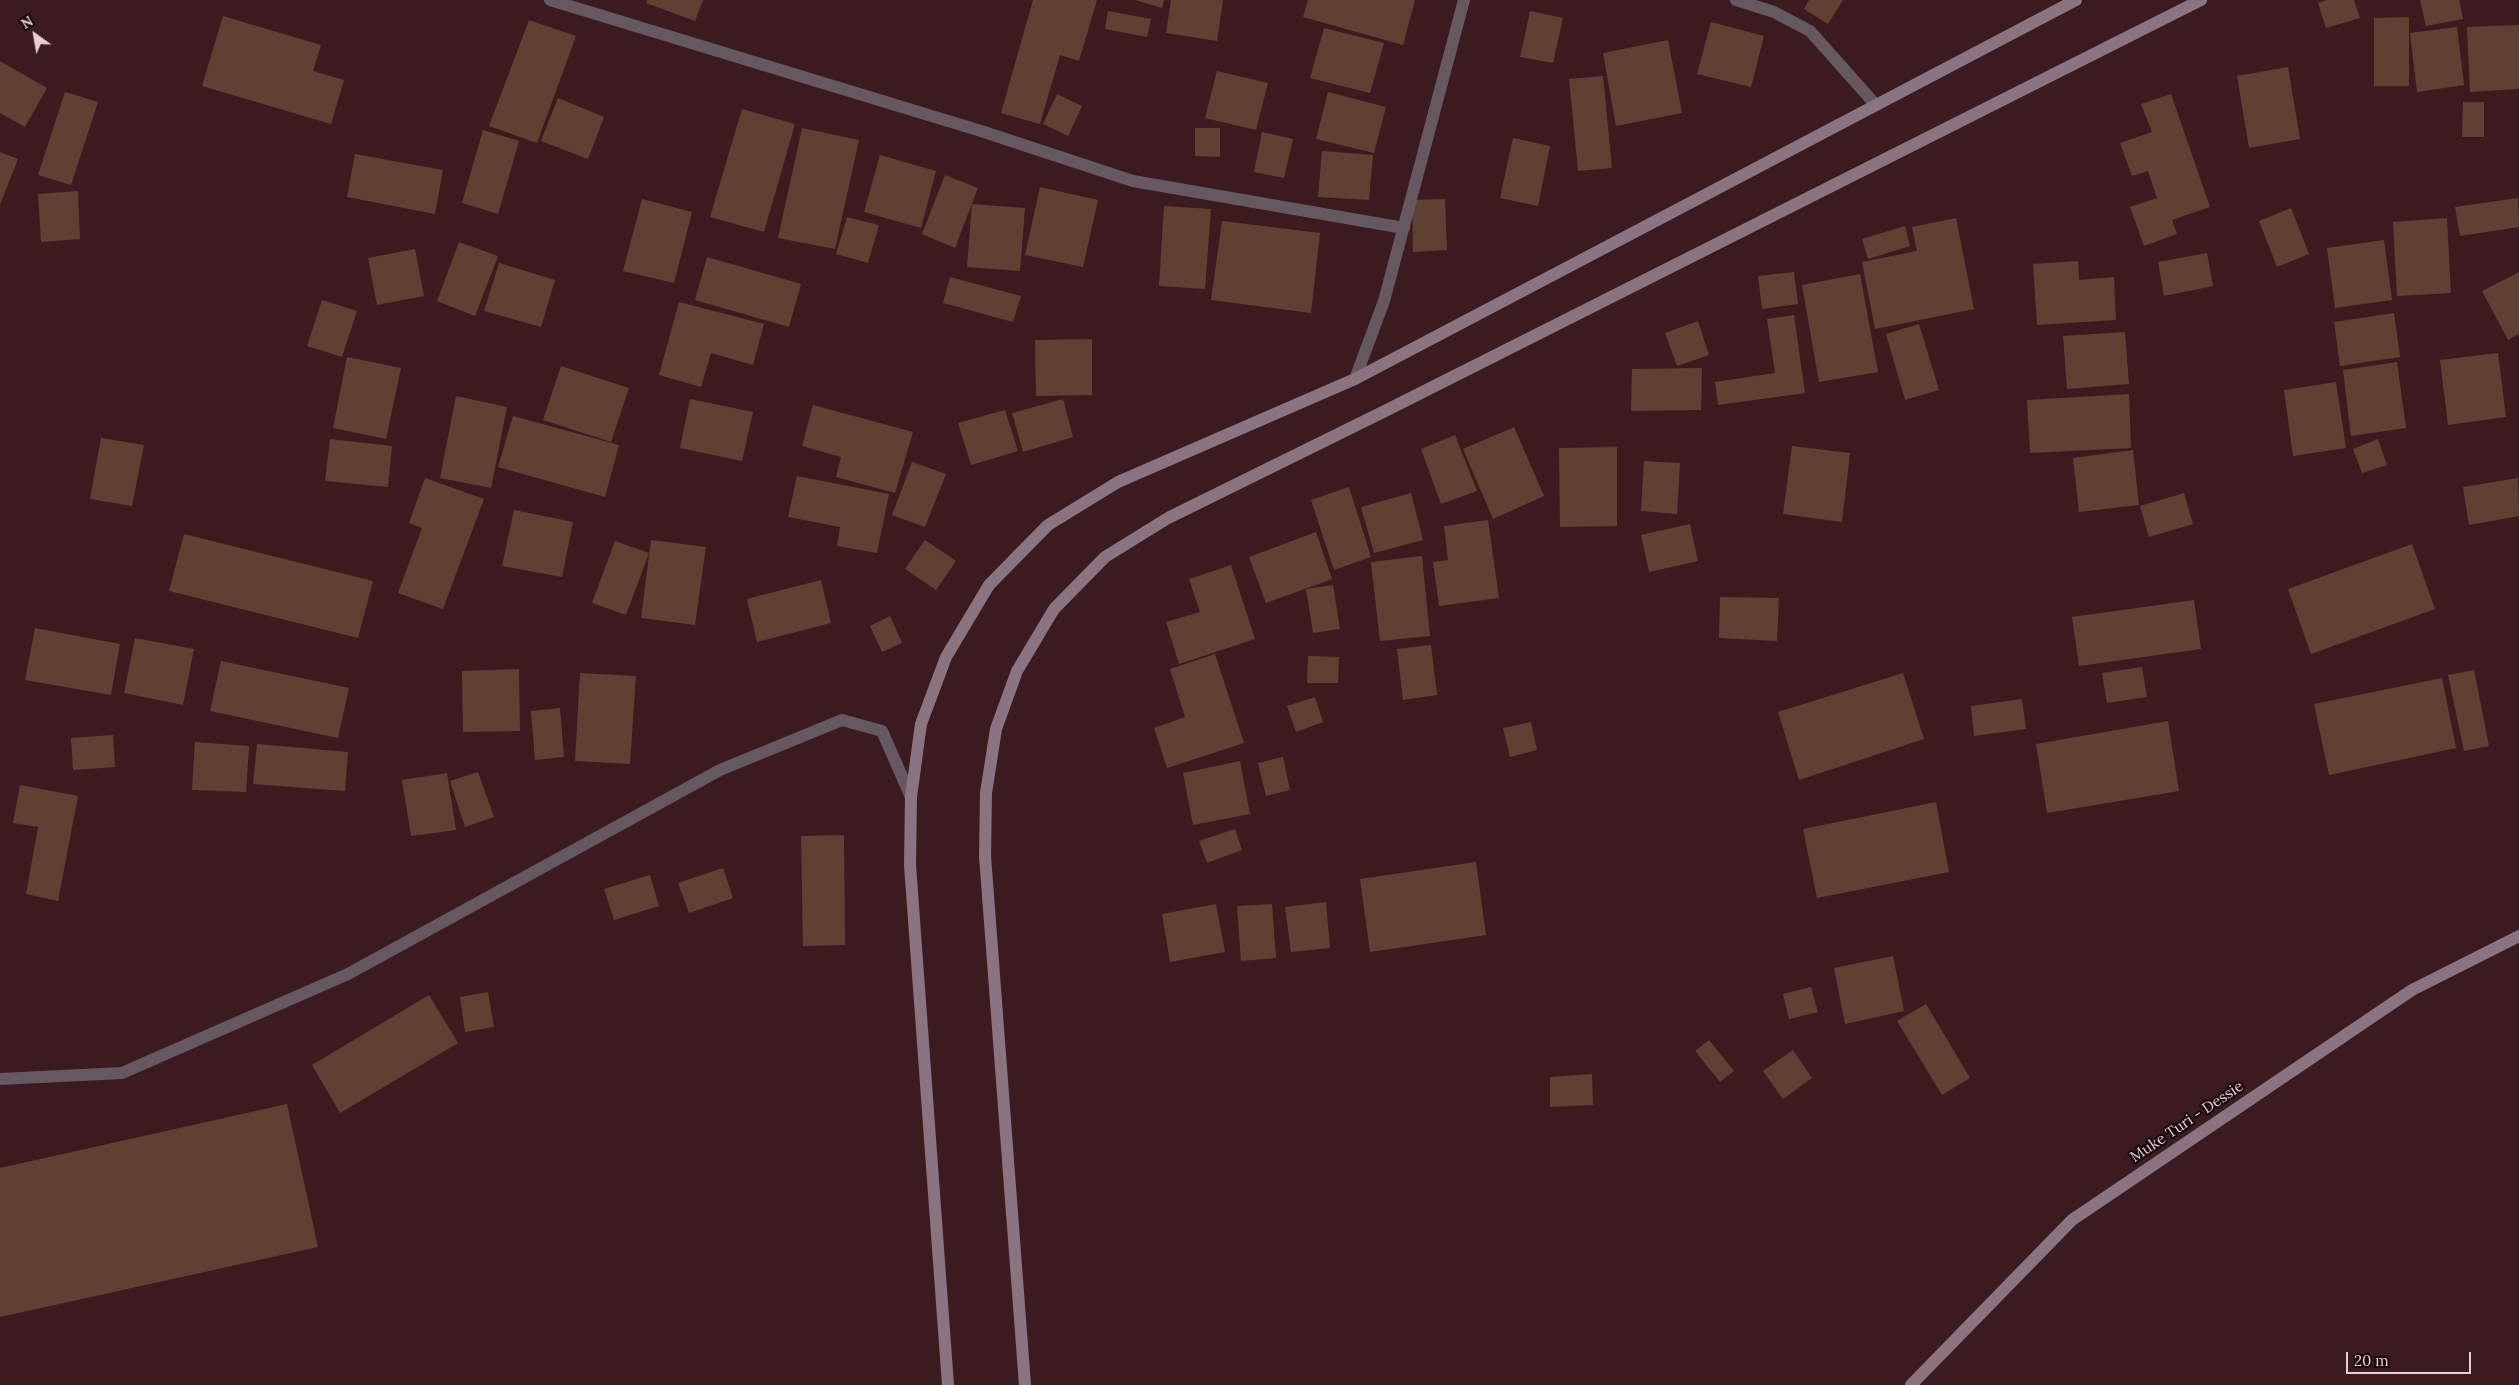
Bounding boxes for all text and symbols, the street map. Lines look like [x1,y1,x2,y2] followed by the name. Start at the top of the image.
[10,10,60,60] north arrow
[18,12,36,33] text: N
[2127,1077,2247,1167] street label: Muke Turi - Dessie
[2349,1342,2474,1374] scale bar
[2354,1351,2389,1370] text: 20 m

